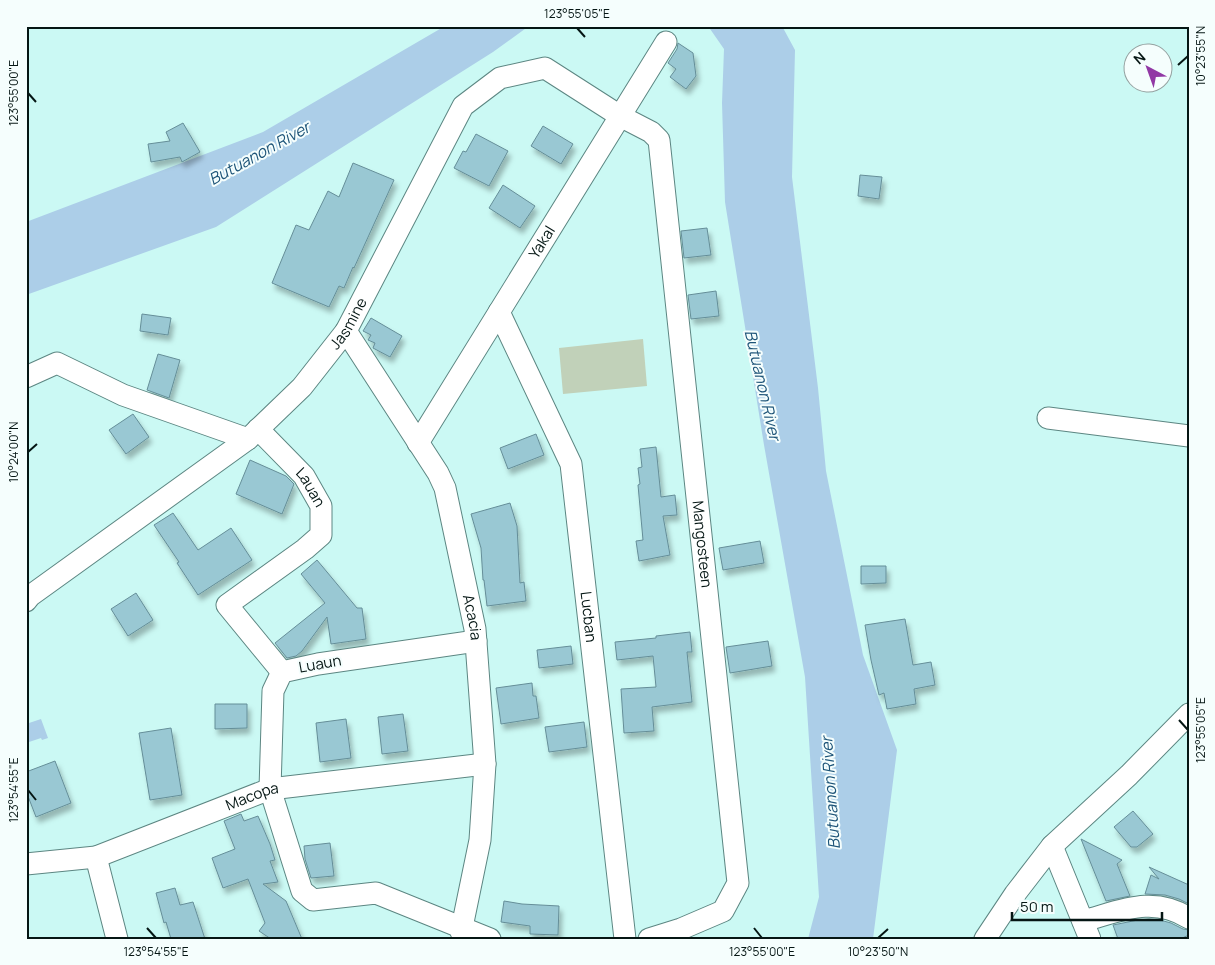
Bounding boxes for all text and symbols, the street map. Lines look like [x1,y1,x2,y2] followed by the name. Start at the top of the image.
[544,5,610,22] text: 123°55'05"E
[1192,26,1209,86] text: 10°23'55"N
[1122,42,1172,92] north arrow
[1129,47,1149,68] text: N
[5,60,22,126] text: 123°55'00"E
[204,115,315,190] water label: Butuanon River
[524,222,560,262] street label: Yakal
[325,294,372,354] street label: Jasmine
[740,328,787,444] water label: Butuanon River
[5,422,22,482] text: 10°24'00"N
[291,463,331,511] street label: Lauan
[687,500,718,589] street label: Mangosteen
[576,590,602,643] street label: Lucban
[458,593,487,641] street label: Acacia
[297,649,343,678] street label: Luaun
[1192,697,1209,763] text: 123°55'05"E
[815,734,845,850] water label: Butuanon River
[5,757,22,823] text: 123°54'55"E
[222,777,280,815] street label: Macopa
[1012,890,1162,922] scale bar
[1020,896,1054,917] text: 50 m
[123,943,189,960] text: 123°54'55"E
[729,943,795,960] text: 123°55'00"E
[848,943,908,960] text: 10°23'50"N

